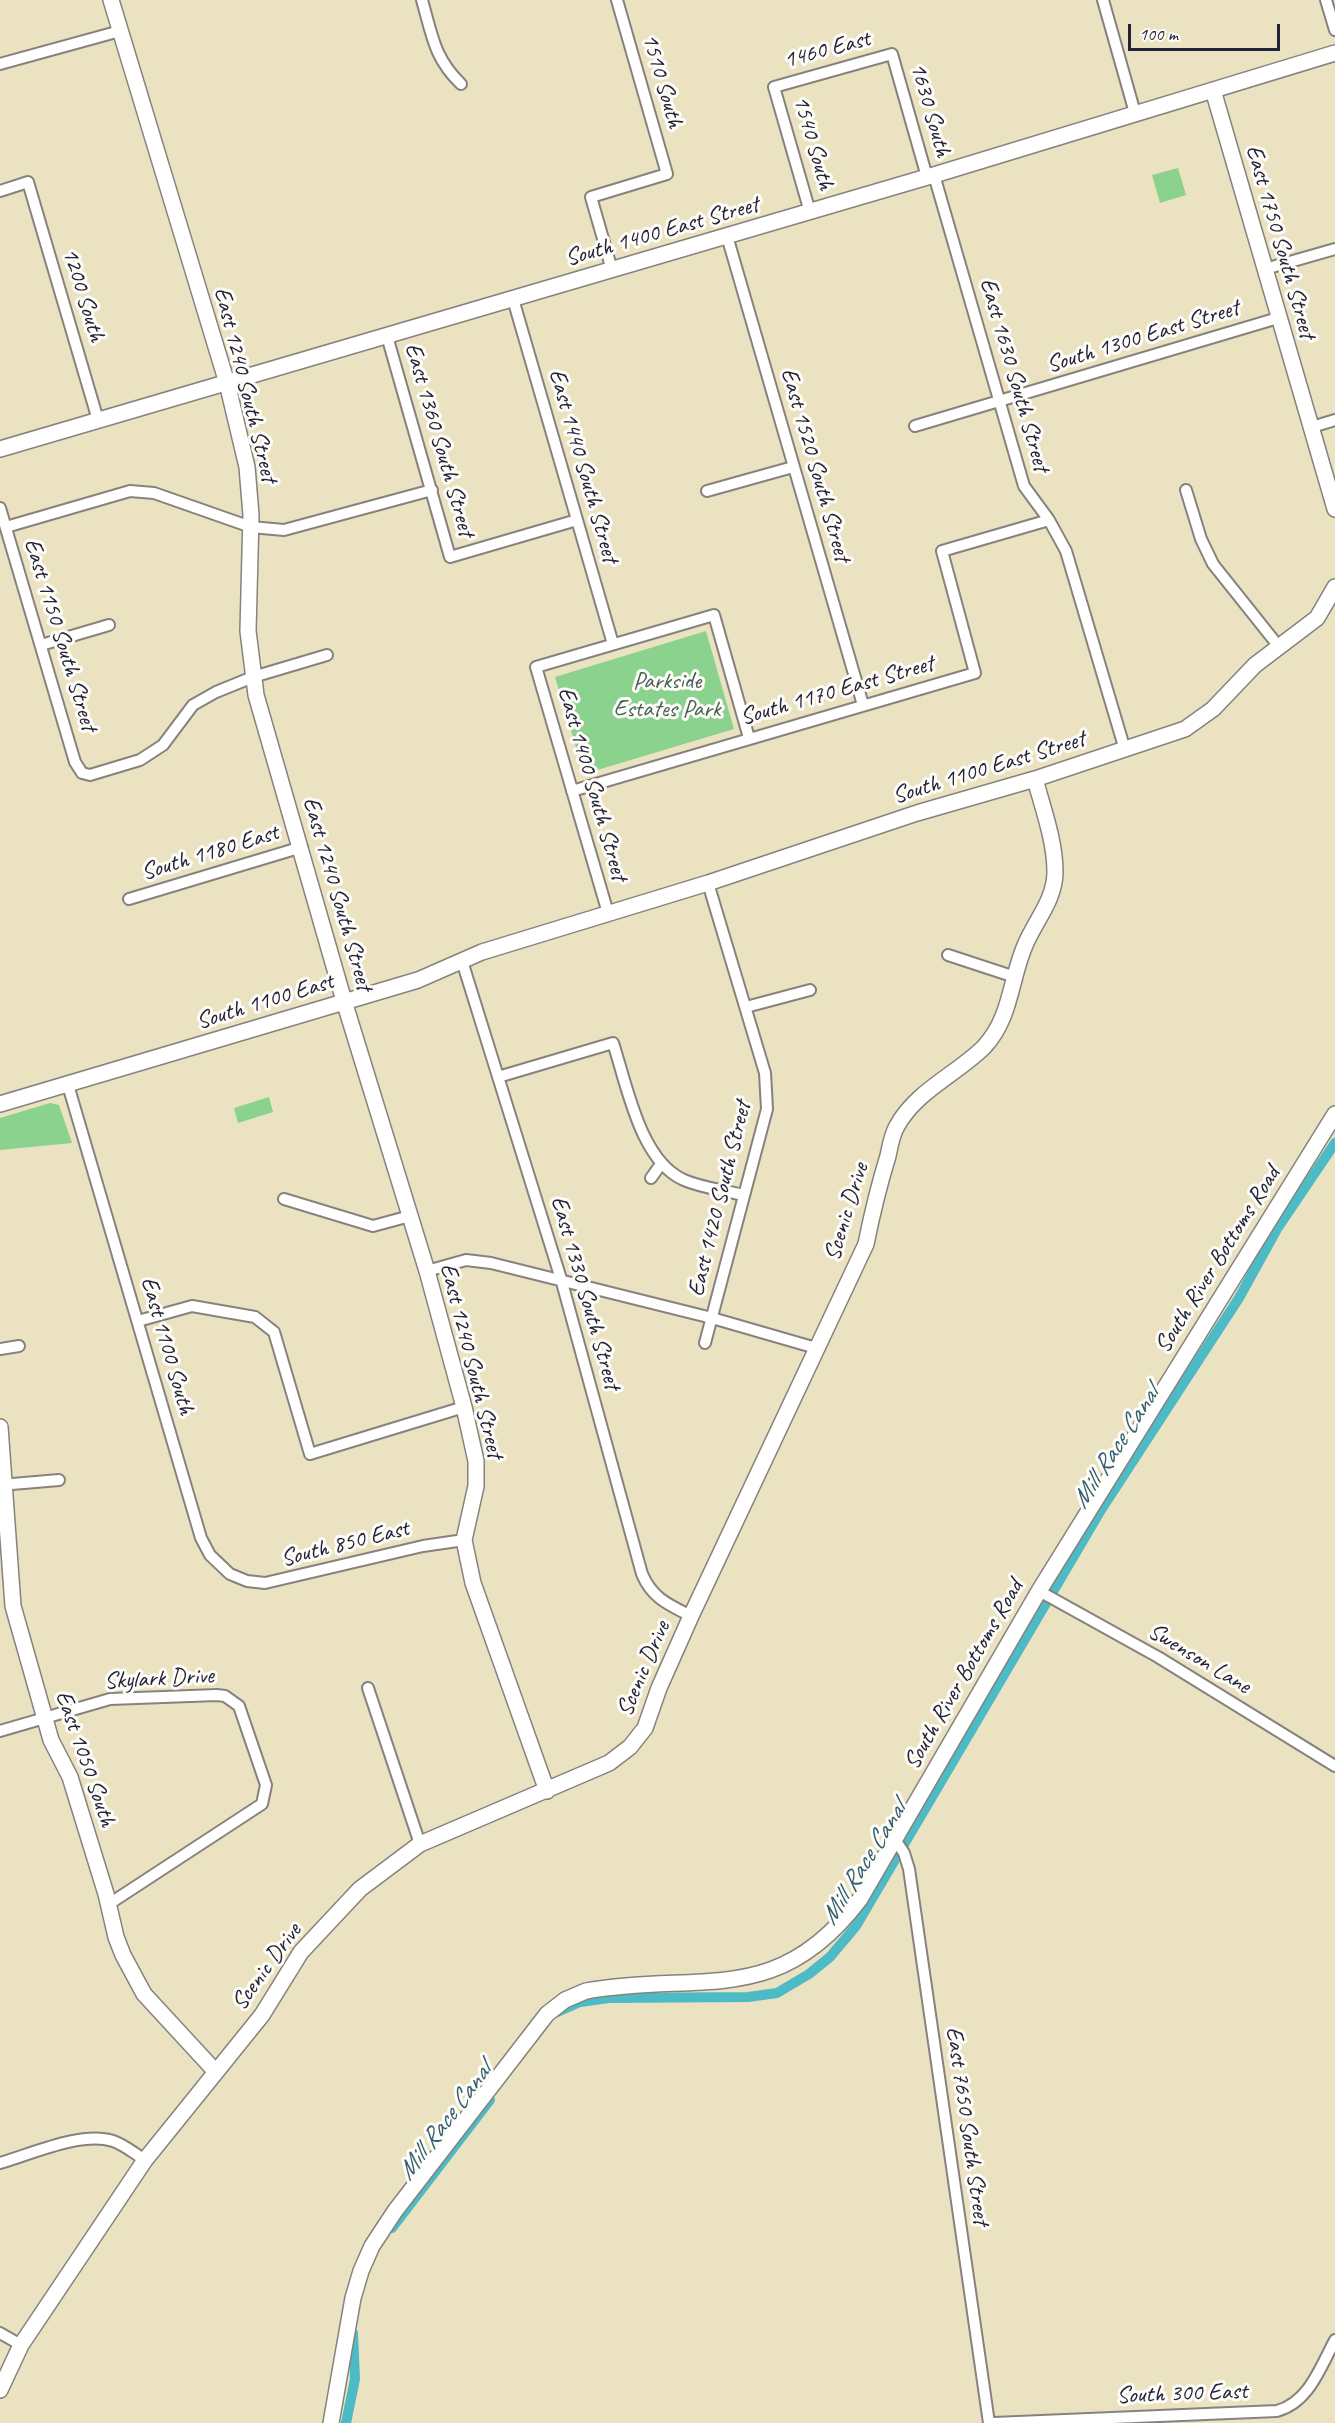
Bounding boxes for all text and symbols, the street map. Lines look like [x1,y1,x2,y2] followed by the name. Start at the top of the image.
[1131,12,1282,50] scale bar
[1139,23,1178,45] text: 100 m
[781,25,873,75] street label: 1460 East
[635,31,689,131] street label: 1510 South
[903,60,957,160] street label: 1630 South
[786,93,840,193] street label: 1540 South
[1239,142,1321,342] street label: East 1750 South Street
[562,191,762,273] street label: South 1400 East Street
[55,245,111,345] street label: 1200 South
[973,275,1055,475] street label: East 1630 South Street
[207,285,283,485] street label: East 1240 South Street
[1043,294,1243,380] street label: South 1300 East Street
[398,340,480,540] street label: East 1360 South Street
[774,365,856,565] street label: East 1520 South Street
[542,366,624,566] street label: East 1440 South Street
[17,535,103,735] street label: East 1150 South Street
[737,650,937,732] street label: South 1170 East Street
[613,668,721,724] park label: Parkside Estates Park
[551,684,633,884] street label: East 1400 South Street
[889,725,1089,811] street label: South 1100 East Street
[296,794,378,994] street label: East 1240 South Street
[138,819,282,887] street label: South 1180 East
[193,968,337,1036] street label: South 1100 East
[682,1099,758,1299] street label: East 1420 South Street
[819,1160,875,1264] street label: Scenic Drive
[1149,1162,1287,1358] street label: South River Bottoms Road
[544,1193,626,1393] street label: East 1330 South Street
[433,1261,509,1461] street label: East 1240 South Street
[134,1274,200,1418] street label: East 1100 South
[1065,1382,1167,1514] water label: Mill Race Canal
[278,1514,412,1574] street label: South 850 East
[898,1575,1030,1775] street label: South River Bottoms Road
[611,1617,677,1721] street label: Scenic Drive
[1142,1617,1256,1701] street label: Swenson Lane
[103,1662,215,1696] street label: Skylark Drive
[48,1687,122,1831] street label: East 1050 South
[814,1797,914,1931] water label: Mill Race Canal
[226,1918,308,2016] street label: Scenic Drive
[939,2025,995,2227] street label: East 7650 South Street
[391,2057,499,2187] water label: Mill Race Canal
[1116,2377,1248,2411] street label: South 300 East

